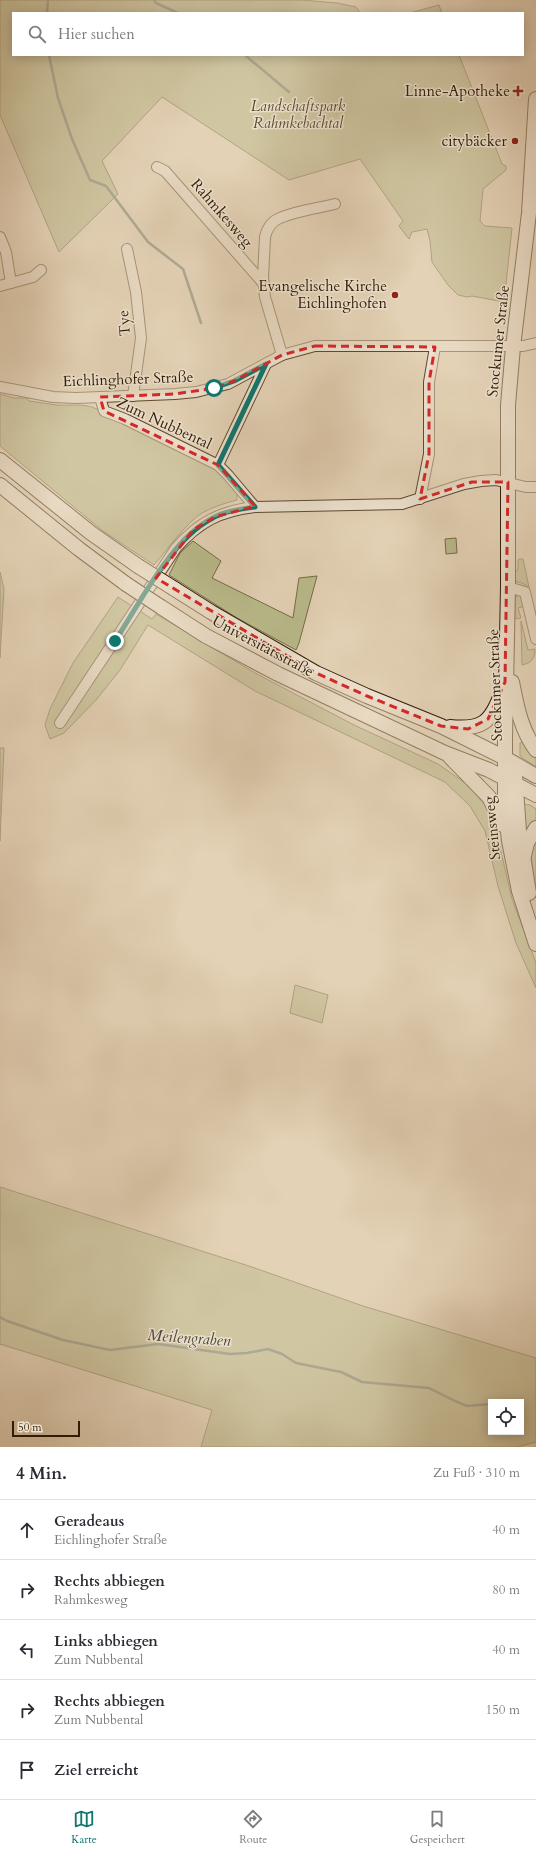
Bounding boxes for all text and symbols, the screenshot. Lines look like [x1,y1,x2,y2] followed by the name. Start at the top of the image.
[12,12,524,56] search box
[26,23,48,45] icon: search
[58,24,135,44] text: Hier suchen
[405,81,510,101] place label: Linne-Apotheke
[513,86,523,96] marker: Linne-Apotheke
[251,96,346,133] park label: Landschaftspark Rahmkebachtal
[441,131,508,151] place label: citybäcker
[510,136,520,146] marker: citybäcker
[187,174,258,252] street label: Rahmkesweg
[258,276,387,313] place label: Evangelische Kirche Eichlinghofen
[482,284,514,398] street label: Stockumer Straße
[390,290,400,300] marker: Evangelische Kirche Eichlinghofen
[113,309,135,337] street label: Tye
[62,367,194,391] street label: Eichlinghofer Straße
[205,379,223,397] route start
[113,392,215,454] street label: Zum Nubbental
[209,611,318,681] street label: Universitätsstraße
[483,628,507,742] street label: Stockumer Straße
[106,632,124,650] route end
[479,795,505,861] street label: Steinsweg
[147,1324,232,1352] water label: Meilengraben
[488,1399,524,1435] map controls
[488,1399,524,1435] button: locate
[12,1419,80,1438] scale bar
[18,1420,42,1435] text: 50 m
[16,1462,67,1485] text: 4 Min.
[433,1464,520,1482] text: Zu Fuß · 310 m
[54,1511,124,1531] text: Geradeaus
[16,1519,38,1541] icon: ahead
[492,1521,520,1539] text: 40 m
[54,1531,167,1549] text: Eichlinghofer Straße
[54,1571,165,1591] text: Rechts abbiegen
[16,1579,38,1601] icon: right
[492,1581,520,1599] text: 80 m
[54,1591,128,1609] text: Rahmkesweg
[54,1631,158,1651] text: Links abbiegen
[16,1639,38,1661] icon: left
[492,1641,520,1659] text: 40 m
[54,1651,143,1669] text: Zum Nubbental
[54,1691,165,1711] text: Rechts abbiegen
[16,1699,38,1721] icon: right
[486,1701,520,1719] text: 150 m
[54,1711,143,1729] text: Zum Nubbental
[16,1759,38,1781] icon: arrive
[54,1760,138,1780] text: Ziel erreicht
[71,1808,97,1847] tab: Karte
[239,1808,267,1847] tab: Route
[410,1808,465,1847] tab: Gespeichert

